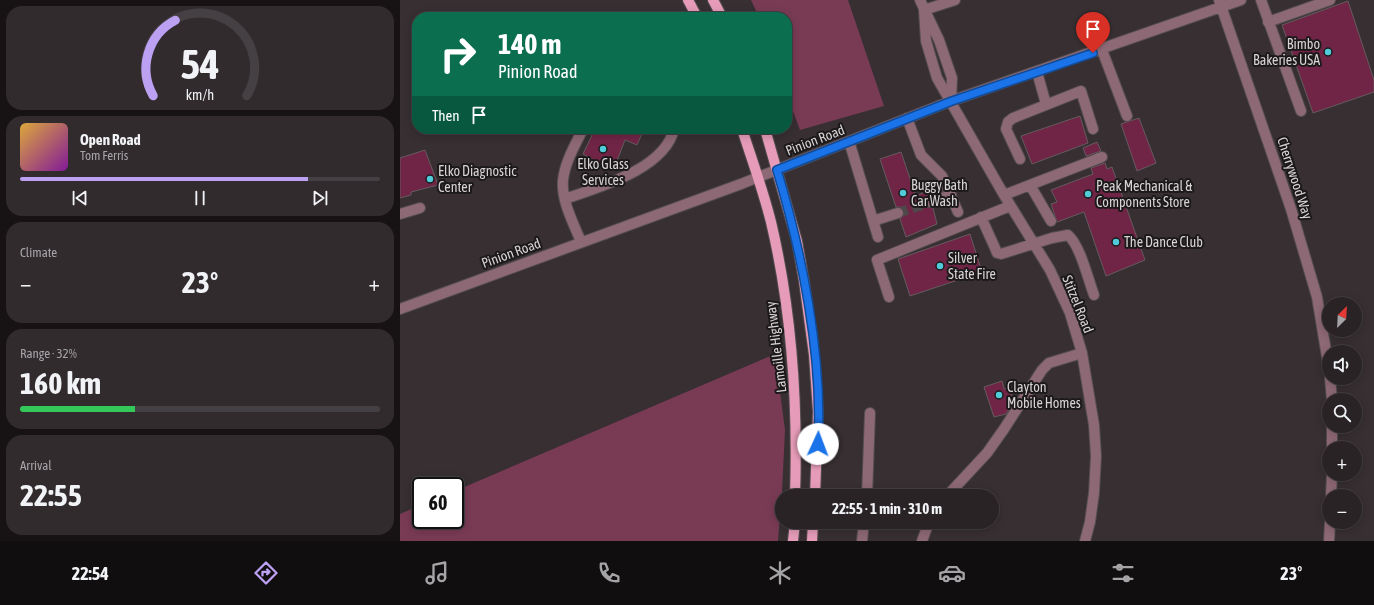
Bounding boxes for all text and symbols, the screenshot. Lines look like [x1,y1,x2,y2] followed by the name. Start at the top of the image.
[1076,12,1110,53] pin
[1082,18,1104,40] icon: arrive
[432,28,484,80] icon: right
[498,28,561,60] text: 140 m
[1253,36,1320,68] place label: Bimbo Bakeries USA
[180,40,220,88] text: 54
[1323,47,1333,57] marker: Bimbo Bakeries USA
[498,61,578,82] text: Pinion Road
[186,87,214,103] text: km/h
[468,104,490,126] icon: arrive
[432,107,460,124] text: Then
[783,121,847,159] street label: Pinion Road
[80,131,141,148] text: Open Road
[1274,135,1316,221] street label: Cherrywood Way
[598,144,608,154] marker: Elko Glass Services
[80,148,128,163] text: Tom Ferris
[577,156,629,188] place label: Elko Glass Services
[438,163,517,195] place label: Elko Diagnostic Center
[425,174,435,184] marker: Elko Diagnostic Center
[911,177,968,209] place label: Buggy Bath Car Wash
[1096,178,1193,210] place label: Peak Mechanical & Components Store
[69,187,91,209] icon: previous
[189,187,211,209] icon: pause
[309,187,331,209] icon: next
[898,188,908,198] marker: Buggy Bath Car Wash
[1083,189,1093,199] marker: Peak Mechanical & Components Store
[1124,234,1203,250] place label: The Dance Club
[479,235,543,271] street label: Pinion Road
[1111,237,1121,247] marker: The Dance Club
[20,245,57,260] text: Climate
[948,250,996,282] place label: Silver State Fire
[935,261,945,271] marker: Silver State Fire
[182,265,218,299] text: 23°
[20,270,31,296] text: −
[369,270,380,296] text: +
[1059,273,1097,335] street label: Stitzel Road
[1322,297,1362,337] north arrow
[1322,297,1362,529] map controls
[762,300,790,394] street label: Lamoille Highway
[1322,345,1362,385] button: sound
[20,346,77,361] text: Range · 32%
[20,366,101,400] text: 160 km
[1007,379,1081,411] place label: Clayton Mobile Homes
[994,390,1004,400] marker: Clayton Mobile Homes
[1322,393,1362,433] button: search
[797,423,839,465] position arrow
[1322,441,1362,481] button: +
[20,458,52,473] text: Arrival
[412,477,464,529] speed limit sign: 60
[20,478,82,512] text: 22:55
[1322,489,1362,529] button: −
[832,500,942,517] text: 22:55 · 1 min · 310 m
[252,559,280,587] icon: directions
[423,559,451,587] icon: music
[595,559,623,587] icon: phone
[766,559,794,587] icon: climate
[938,559,966,587] icon: car
[1109,559,1137,587] icon: filters
[72,563,109,584] text: 22:54
[1280,563,1302,584] text: 23°

